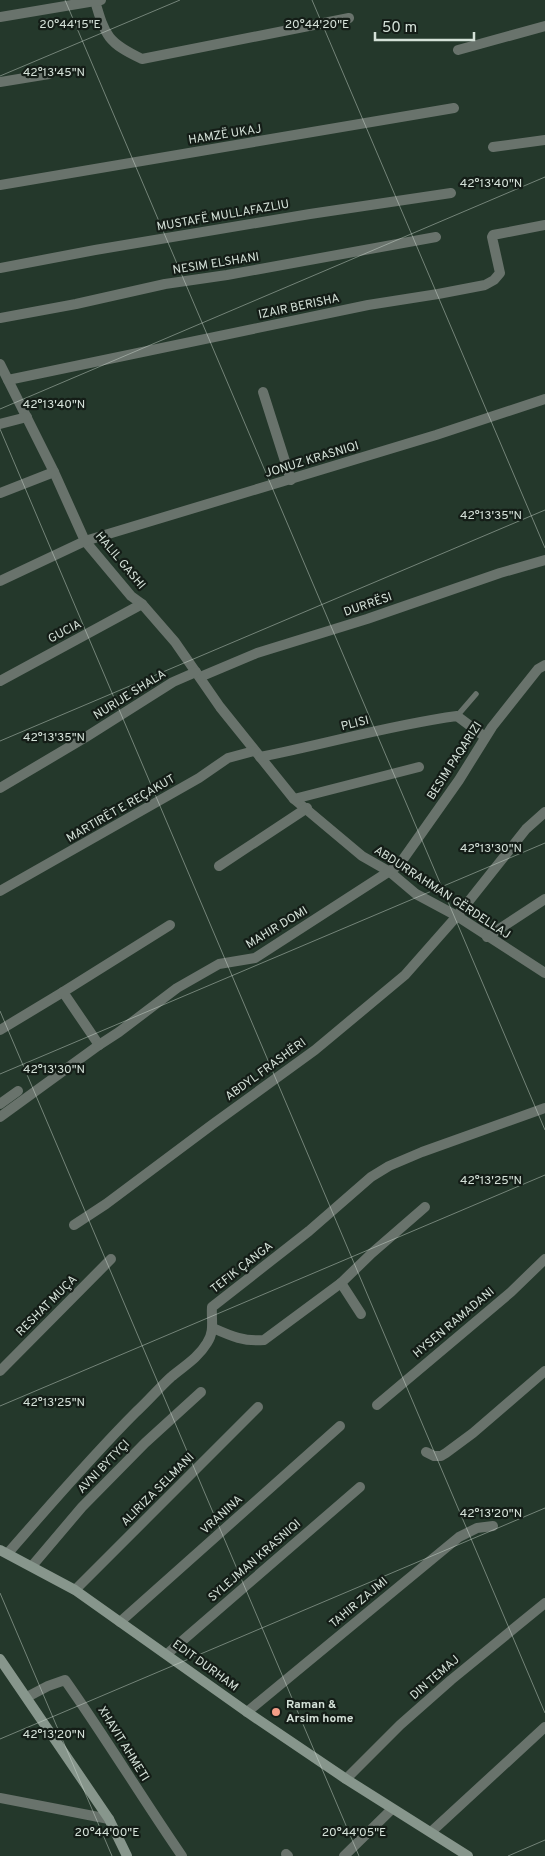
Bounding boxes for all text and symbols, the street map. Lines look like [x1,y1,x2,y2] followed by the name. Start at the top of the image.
[375,10,474,42] scale bar
[39,17,101,33] text: 20°44'15"E
[285,17,349,33] text: 20°44'20"E
[382,19,417,38] text: 50 m
[23,65,85,81] text: 42°13'45"N
[187,121,263,149] street label: HAMZË UKAJ
[460,176,522,192] text: 42°13'40"N
[156,196,290,236] street label: MUSTAFË MULLAFAZLIU
[172,249,260,279] street label: NESIM ELSHANI
[257,291,341,323] street label: IZAIR BERISHA
[23,397,85,413] text: 42°13'40"N
[263,438,361,482] street label: JONUZ KRASNIQI
[460,508,522,524] text: 42°13'35"N
[91,529,149,593] street label: HALIL GASHI
[342,589,394,621] street label: DURRËSI
[46,617,84,647] street label: GUCIA
[91,666,169,724] street label: NURIJE SHALA
[339,713,371,735] street label: PLISI
[424,719,486,803] street label: BESIM PAQARIZI
[23,730,85,746] text: 42°13'35"N
[64,771,178,847] street label: MARTIRËT E REÇAKUT
[460,841,522,857] text: 42°13'30"N
[371,843,513,943] street label: ABDURRAHMAN GËRDELLAJ
[243,903,311,953] street label: MAHIR DOMI
[222,1035,310,1105] street label: ABDYL FRASHËRI
[23,1062,85,1078] text: 42°13'30"N
[460,1173,522,1189] text: 42°13'25"N
[208,1239,276,1297] street label: TEFIK ÇANGA
[13,1272,81,1340] street label: RESHAT MUÇA
[410,1284,498,1362] street label: HYSEN RAMADANI
[23,1395,85,1411] text: 42°13'25"N
[74,1437,134,1497] street label: AVNI BYTYÇI
[118,1450,198,1530] street label: ALIRIZA SELMANI
[198,1492,246,1538] street label: VRANINA
[460,1506,522,1522] text: 42°13'20"N
[205,1516,305,1606] street label: SYLEJMAN KRASNIQI
[326,1574,392,1632] street label: TAHIR ZAJMI
[169,1637,241,1695] street label: EDIT DURHAM
[407,1652,463,1704] street label: DIN TEMAJ
[286,1697,354,1727] place label: Raman & Arsim home
[94,1703,152,1785] street label: XHAVIT AHMETI
[270,1706,282,1718] marker: Raman & Arsim home
[23,1727,85,1743] text: 42°13'20"N
[75,1825,139,1841] text: 20°44'00"E
[322,1825,386,1841] text: 20°44'05"E

